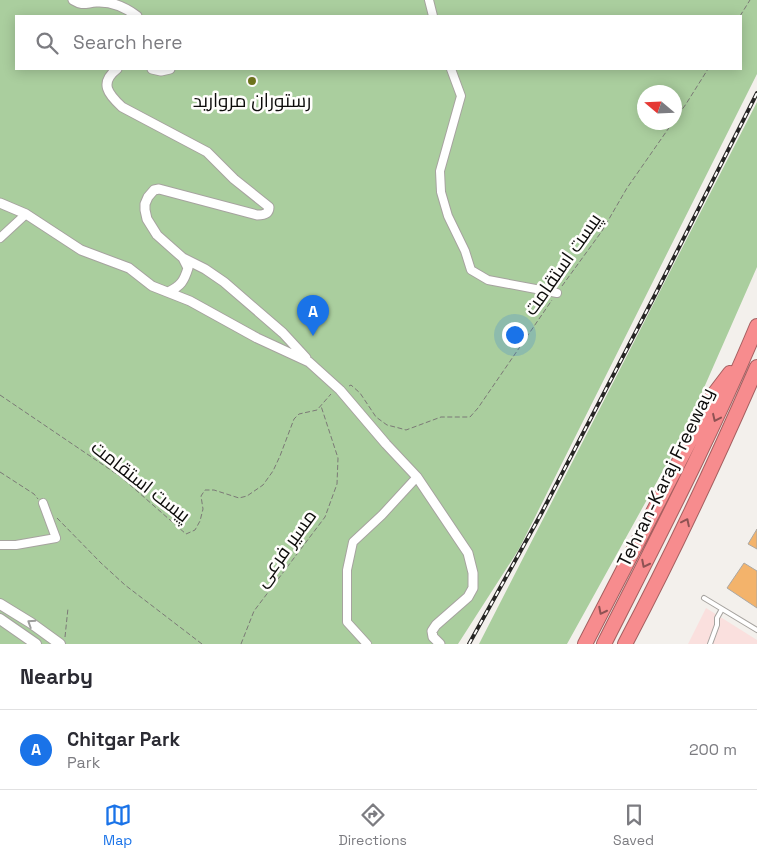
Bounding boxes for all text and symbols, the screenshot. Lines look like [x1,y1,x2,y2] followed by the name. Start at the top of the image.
[15,15,742,70] search box
[33,29,61,57] icon: search
[73,30,183,55] text: Search here
[246,75,258,87] marker: رستوران مروارید
[637,85,682,130] north arrow
[193,88,311,113] place label: رستوران مروارید
[518,208,607,320] street label: پیست استقامت
[297,295,329,336] pin: A
[502,322,528,348] your location
[611,383,720,571] street label: Tehran-Karaj Freeway
[711,413,722,422] one-way arrow
[86,435,195,528] street label: پیست استقامت
[249,505,322,592] street label: مسیر فرعی
[680,518,690,527] one-way arrow
[641,559,651,568] one-way arrow
[598,606,608,615] one-way arrow
[27,620,36,630] one-way arrow
[20,663,93,690] text: Nearby
[67,727,180,752] text: Chitgar Park
[31,739,41,760] text: A
[689,739,737,760] text: 200 m
[67,752,100,773] text: Park
[103,801,132,849] tab: Map
[338,801,407,849] tab: Directions
[613,801,654,849] tab: Saved

